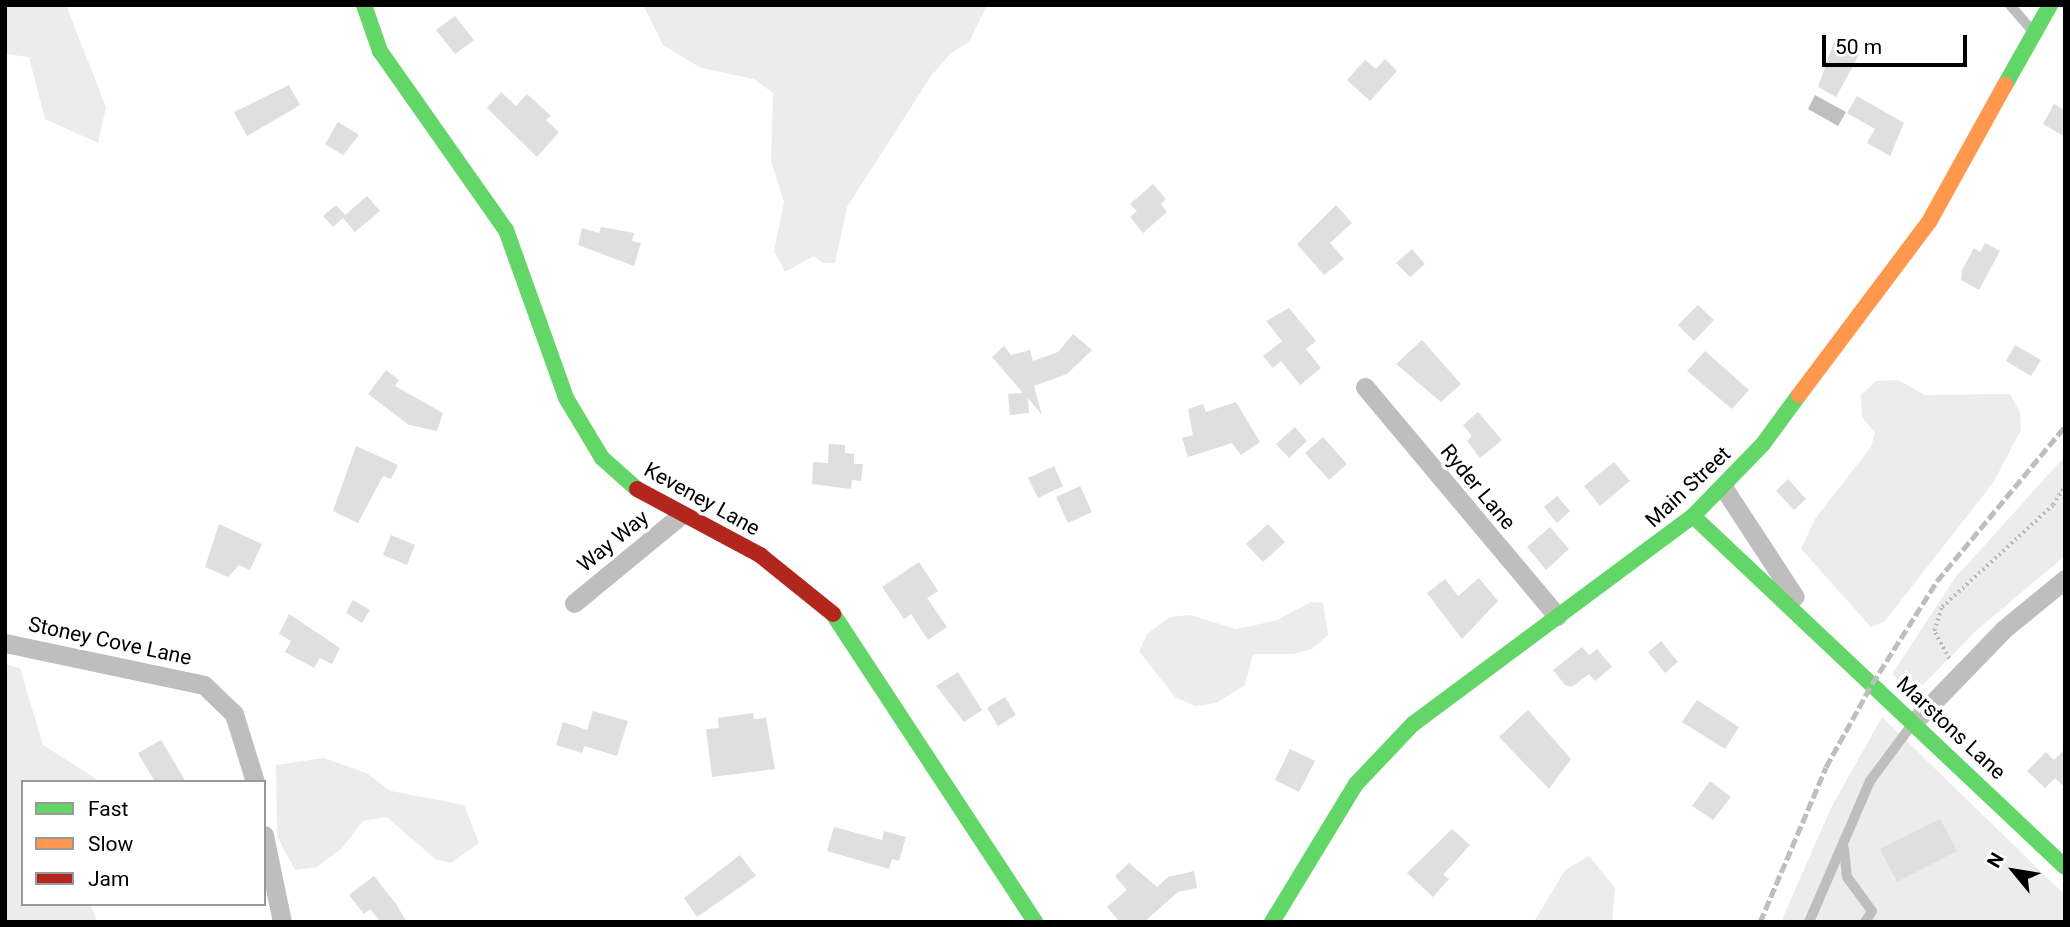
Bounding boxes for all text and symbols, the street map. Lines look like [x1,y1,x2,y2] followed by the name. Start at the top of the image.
[1825,21,1970,65] scale bar
[1835,35,1882,59] text: 50 m
[1435,439,1521,535] street label: Ryder Lane
[1640,441,1736,533] street label: Main Street
[640,457,764,541] street label: Keveney Lane
[572,505,654,577] street label: Way Way
[26,611,194,671] street label: Stoney Cove Lane
[1891,671,2011,785] street label: Marstons Lane
[21,780,266,906] legend
[88,797,128,821] text: Fast
[88,832,133,856] text: Slow
[1979,836,2049,906] north arrow
[1982,849,2009,872] text: N
[88,867,129,891] text: Jam

